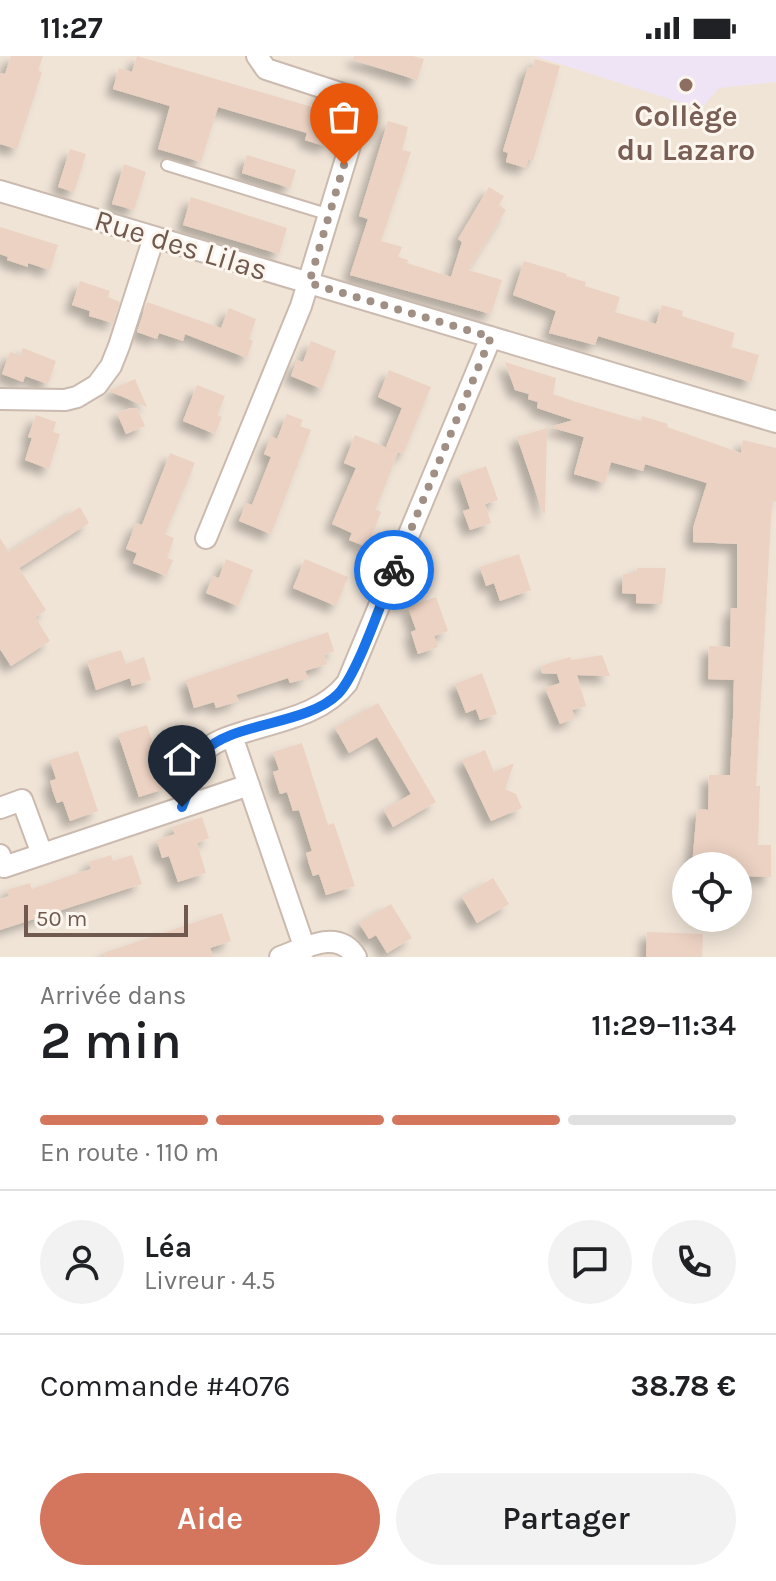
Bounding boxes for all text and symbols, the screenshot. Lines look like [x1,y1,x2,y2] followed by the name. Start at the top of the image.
[40,10,103,46] text: 11:27
[677,76,695,94] marker: Collège du Lazaro
[310,83,378,165] pin
[322,95,366,139] icon: bag
[617,98,755,168] place label: Collège du Lazaro
[90,202,272,288] street label: Rue des Lilas
[354,530,434,610] courier
[372,548,416,592] icon: bike
[148,725,216,807] pin
[160,737,204,781] icon: home
[672,852,752,932] map controls
[672,852,752,932] button: locate
[24,901,188,937] scale bar
[36,906,87,932] text: 50 m
[40,980,187,1011] text: Arrivée dans
[591,1007,736,1043] text: 11:29–11:34
[40,1010,182,1071] text: 2 min
[40,1137,219,1168] text: En route · 110 m
[40,1220,124,1304] button: person
[548,1220,632,1304] button: chat
[652,1220,736,1304] button: phone
[144,1229,192,1265] text: Léa
[144,1265,276,1296] text: Livreur · 4.5
[40,1368,290,1404] text: Commande #4076
[631,1368,736,1404] text: 38.78 €
[40,1473,380,1565] button: Aide
[396,1473,736,1565] button: Partager

